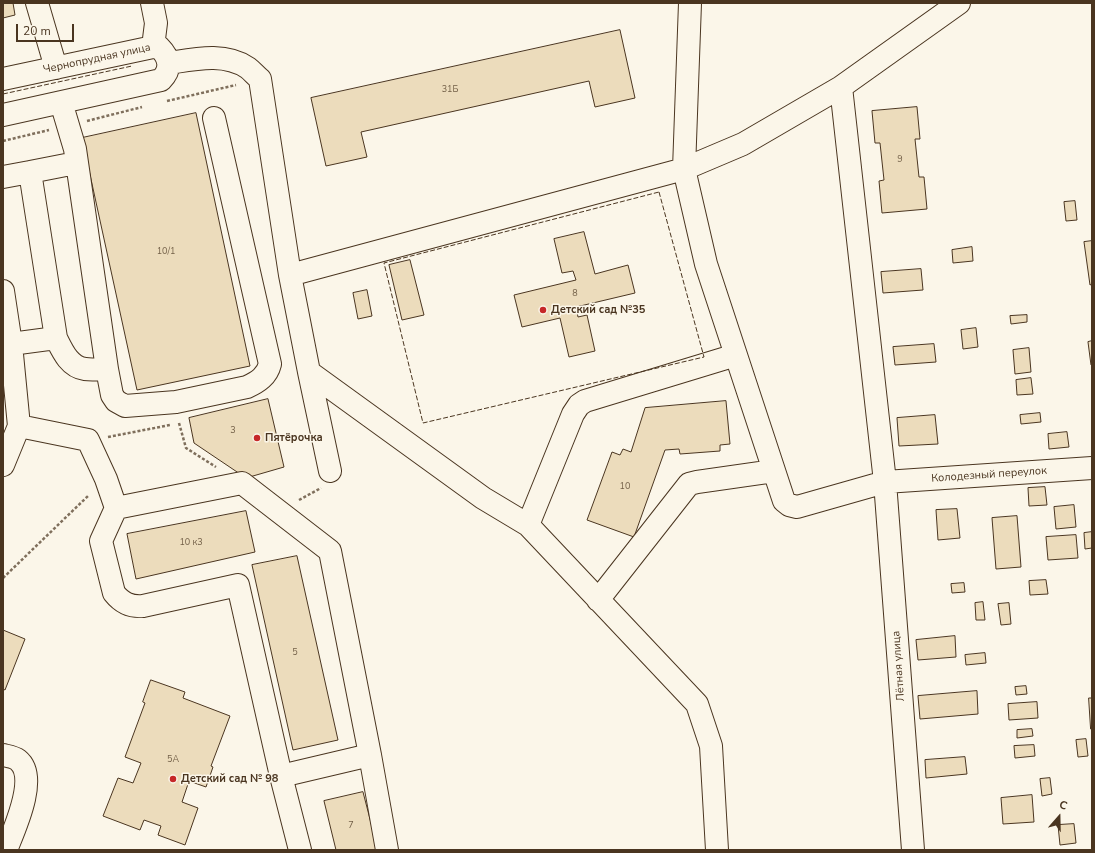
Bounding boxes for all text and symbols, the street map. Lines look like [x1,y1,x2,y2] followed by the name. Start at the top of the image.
[18,16,76,42] scale bar
[23,23,51,39] text: 20 m
[42,41,152,77] street label: Чернопрудная улица
[442,85,458,95] house number: 31Б
[897,155,903,165] house number: 9
[157,247,175,257] house number: 10/1
[572,289,578,299] house number: 8
[551,303,645,317] place label: Детский сад №35
[538,305,548,315] marker: Детский сад №35
[230,426,236,436] house number: 3
[265,431,323,445] place label: Пятёрочка
[252,433,262,443] marker: Пятёрочка
[931,464,1047,486] street label: Колодезный переулок
[620,482,630,492] house number: 10
[179,538,203,548] house number: 10 к3
[890,630,908,702] street label: Лётная улица
[292,648,298,658] house number: 5
[167,755,179,765] house number: 5А
[181,772,278,786] place label: Детский сад № 98
[168,774,178,784] marker: Детский сад № 98
[1039,797,1079,837] north arrow
[1057,797,1069,814] text: С
[348,821,354,831] house number: 7

